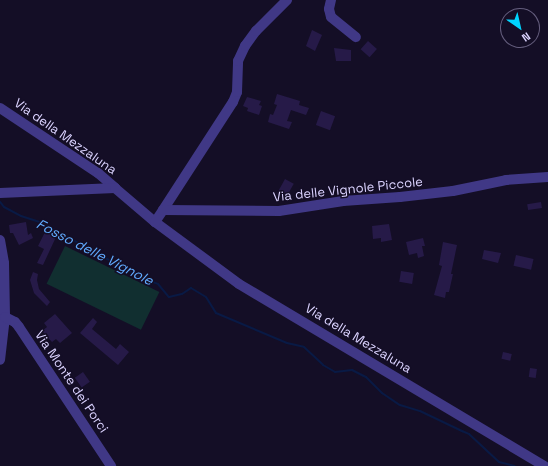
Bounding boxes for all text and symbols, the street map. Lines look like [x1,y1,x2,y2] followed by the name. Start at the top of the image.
[500,8,540,48] north arrow
[519,29,533,45] text: N
[11,96,119,178] street label: Via della Mezzaluna
[272,174,424,206] street label: Via delle Vignole Piccole
[34,215,156,289] water label: Fosso delle Vignole
[302,301,414,377] street label: Via della Mezzaluna
[31,328,111,436] street label: Via Monte dei Porci

